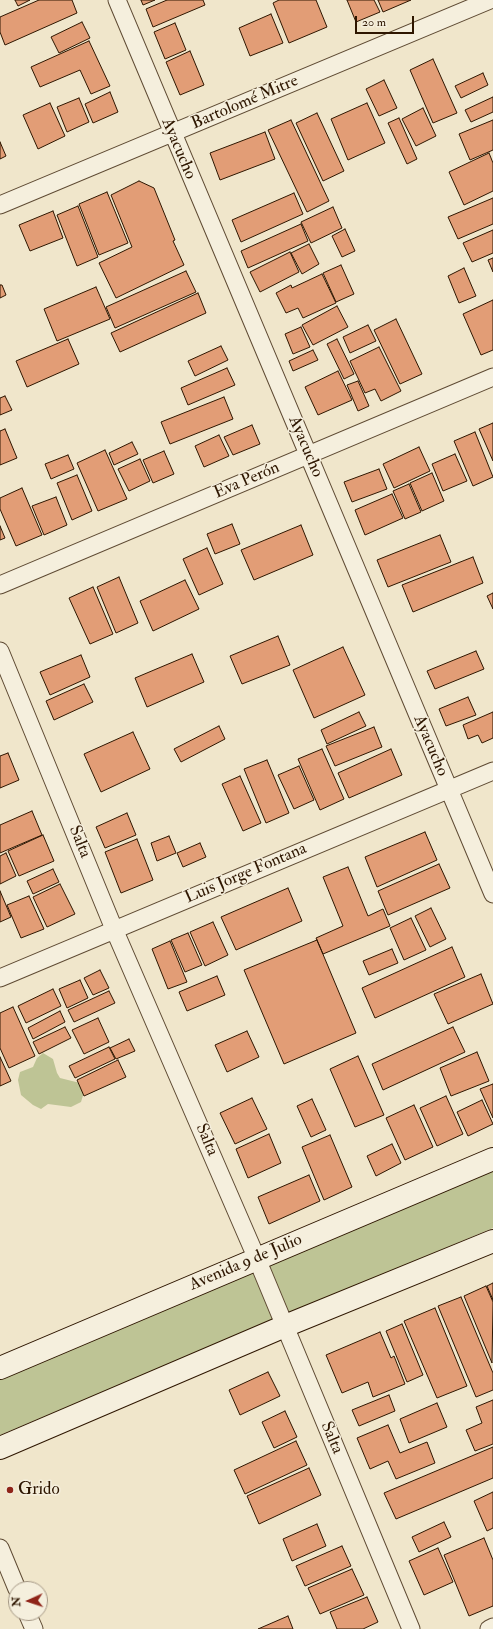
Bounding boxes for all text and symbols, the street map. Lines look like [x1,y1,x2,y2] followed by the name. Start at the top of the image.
[357,8,416,34] scale bar
[362,15,386,30] text: 20 m
[189,71,301,135] street label: Bartolomé Mitre
[156,115,200,183] street label: Ayacucho
[283,413,327,481] street label: Ayacucho
[211,458,283,504] street label: Eva Perón
[408,712,452,780] street label: Ayacucho
[63,823,95,861] street label: Salta
[182,839,310,909] street label: Luis Jorge Fontana
[190,1121,222,1159] street label: Salta
[187,1230,305,1296] street label: Avenida 9 de Julio
[315,1419,347,1457] street label: Salta
[18,1480,60,1500] place label: Grido
[5,1485,15,1495] marker: Grido
[8,1581,48,1621] north arrow
[10,1596,23,1607] text: N

